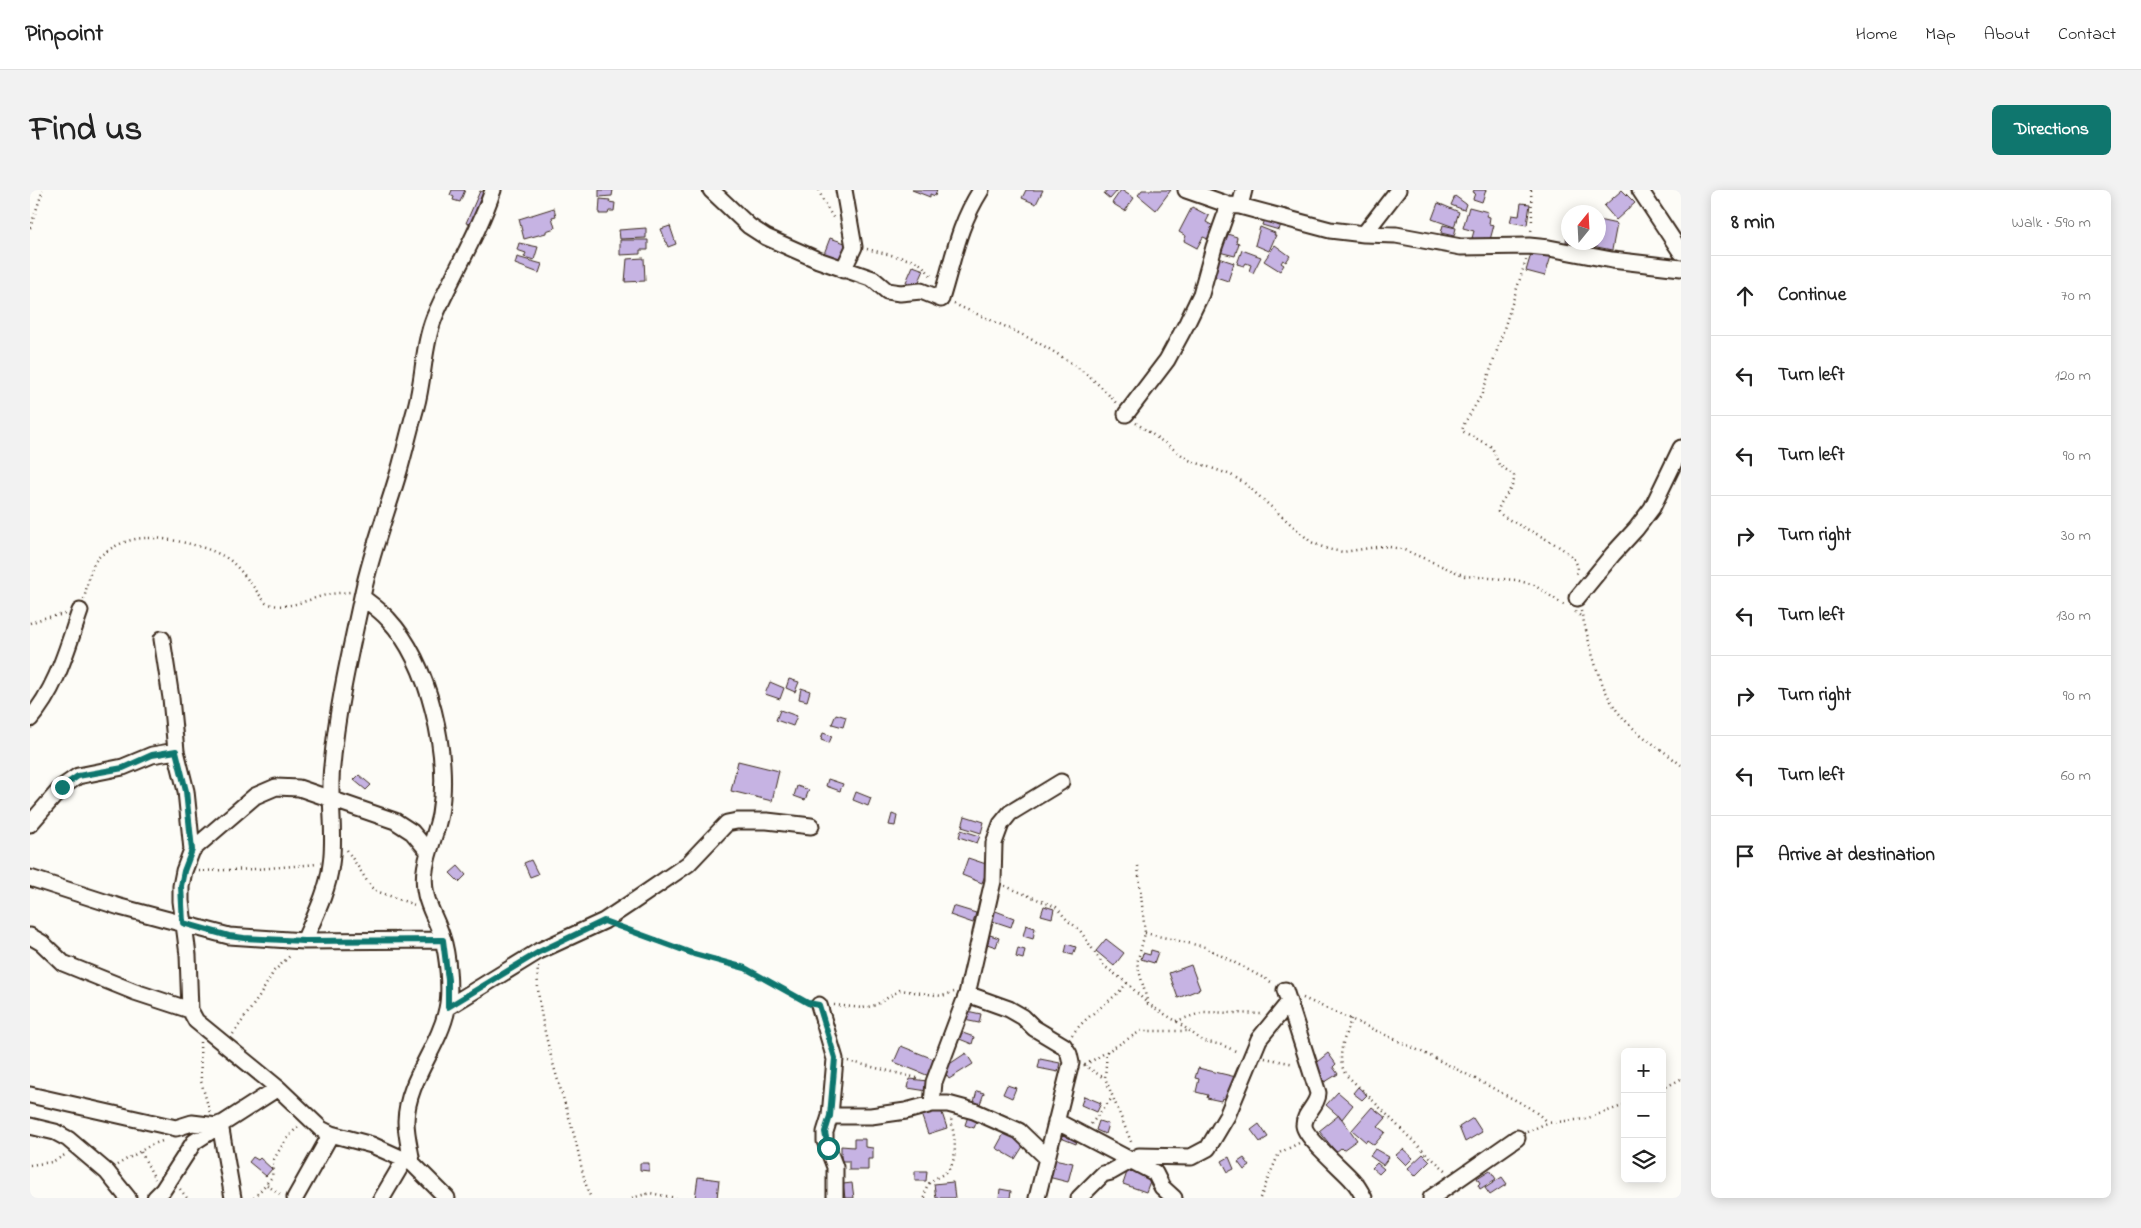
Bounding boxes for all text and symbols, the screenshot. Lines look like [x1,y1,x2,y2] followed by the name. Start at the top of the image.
[25,17,103,52] text: Pinpoint
[1856,22,1897,48] text: Home
[1925,22,1956,48] text: Map
[1984,22,2030,48] text: About
[2058,22,2116,48] text: Contact
[30,105,142,156] text: Find us
[1992,105,2111,155] button: Directions
[1561,205,1606,250] north arrow
[1731,208,1775,238] text: 8 min
[2012,211,2091,235] text: Walk · 590 m
[1731,282,1759,310] icon: ahead
[1778,282,1846,309] text: Continue
[2061,284,2091,308] text: 70 m
[1731,362,1759,390] icon: left
[1778,362,1845,389] text: Turn left
[2055,364,2091,388] text: 120 m
[1731,442,1759,470] icon: left
[1778,442,1845,469] text: Turn left
[2063,444,2091,468] text: 90 m
[1731,522,1759,550] icon: right
[1778,522,1851,549] text: Turn right
[2061,524,2091,548] text: 30 m
[1731,602,1759,630] icon: left
[1778,602,1845,629] text: Turn left
[2056,604,2091,628] text: 130 m
[1731,682,1759,710] icon: right
[1778,682,1851,709] text: Turn right
[2063,684,2091,708] text: 90 m
[1731,762,1759,790] icon: left
[1778,762,1845,789] text: Turn left
[2061,764,2091,788] text: 60 m
[51,776,74,799] route end
[1731,842,1759,870] icon: arrive
[1778,842,1935,869] text: Arrive at destination
[1621,1048,1666,1183] map controls
[1621,1048,1666,1093] button: +
[1621,1093,1666,1138] button: −
[817,1137,840,1160] route start
[1621,1138,1666,1183] button: layers

